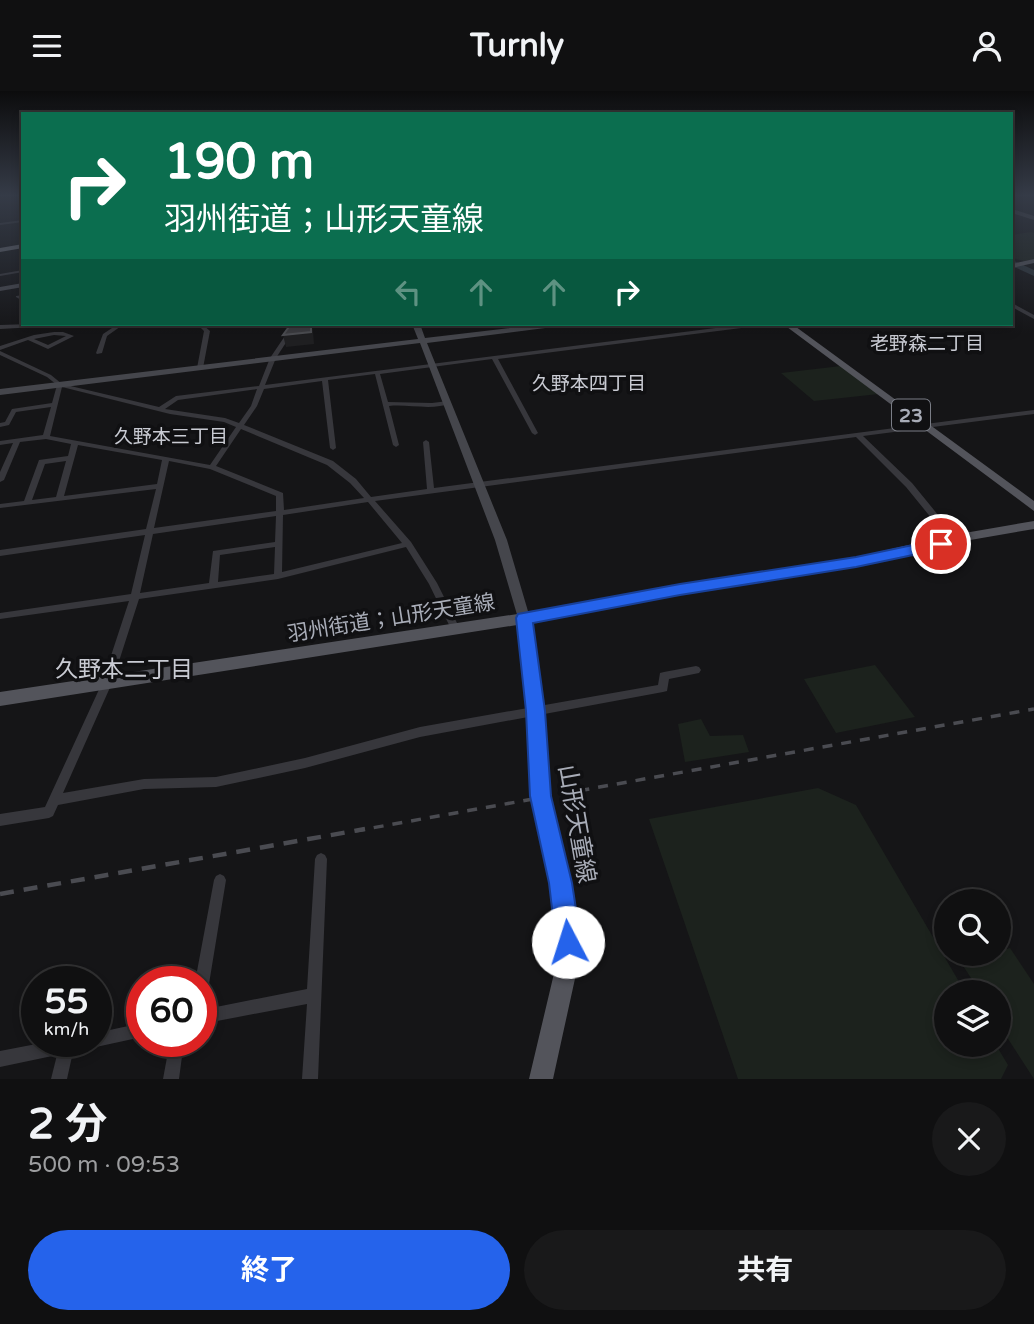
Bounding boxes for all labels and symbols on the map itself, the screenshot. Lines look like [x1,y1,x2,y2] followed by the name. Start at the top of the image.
[870,333,984,355] district label: 老野森二丁目
[532,373,646,395] district label: 久野本四丁目
[892,399,930,431] road number: 23
[114,426,228,448] district label: 久野本三丁目
[911,514,971,574] pin
[285,590,497,647] street label: 羽州街道；山形天童線
[55,656,193,684] district label: 久野本二丁目
[552,762,601,886] street label: 山形天童線
[531,905,605,979] position arrow
[126,966,217,1057] speed limit sign: 60

